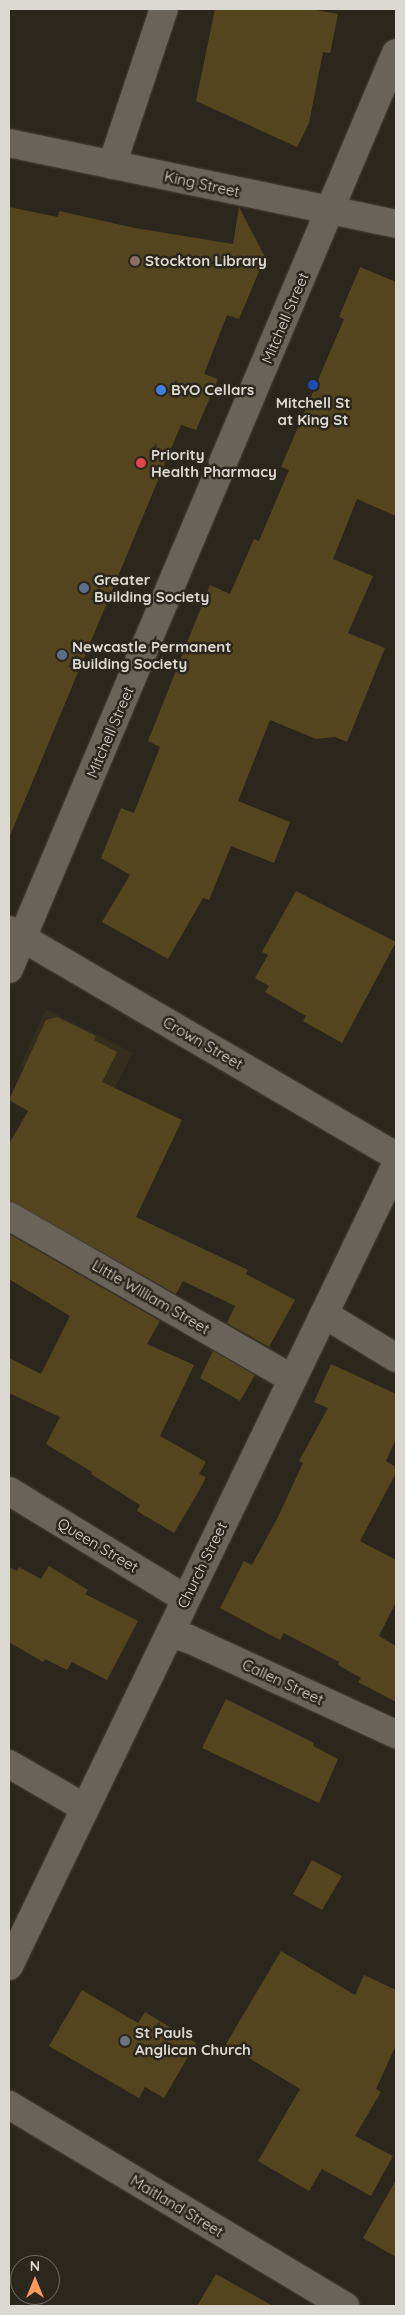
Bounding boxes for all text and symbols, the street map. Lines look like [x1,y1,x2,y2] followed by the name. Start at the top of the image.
[163,167,241,201] street label: King Street
[145,252,267,270] place label: Stockton Library
[129,255,141,267] marker: Stockton Library
[258,270,312,366] street label: Mitchell Street
[307,379,319,391] marker: Mitchell St at King St
[171,381,254,399] place label: BYO Cellars
[155,384,167,396] marker: BYO Cellars
[276,393,350,428] place label: Mitchell St at King St
[151,445,277,480] place label: Priority Health Pharmacy
[135,457,147,469] marker: Priority Health Pharmacy
[94,570,209,605] place label: Greater Building Society
[78,582,90,594] marker: Greater Building Society
[72,637,231,672] place label: Newcastle Permanent Building Society
[56,649,68,661] marker: Newcastle Permanent Building Society
[83,684,137,780] street label: Mitchell Street
[160,1013,246,1073] street label: Crown Street
[89,1256,213,1338] street label: Little William Street
[54,1514,142,1576] street label: Queen Street
[173,1519,231,1611] street label: Church Street
[239,1655,327,1709] street label: Callen Street
[135,2023,251,2058] place label: St Pauls Anglican Church
[119,2035,131,2047] marker: St Pauls Anglican Church
[127,2171,227,2241] street label: Maitland Street
[10,2255,60,2305] north arrow
[30,2257,40,2275] text: N

